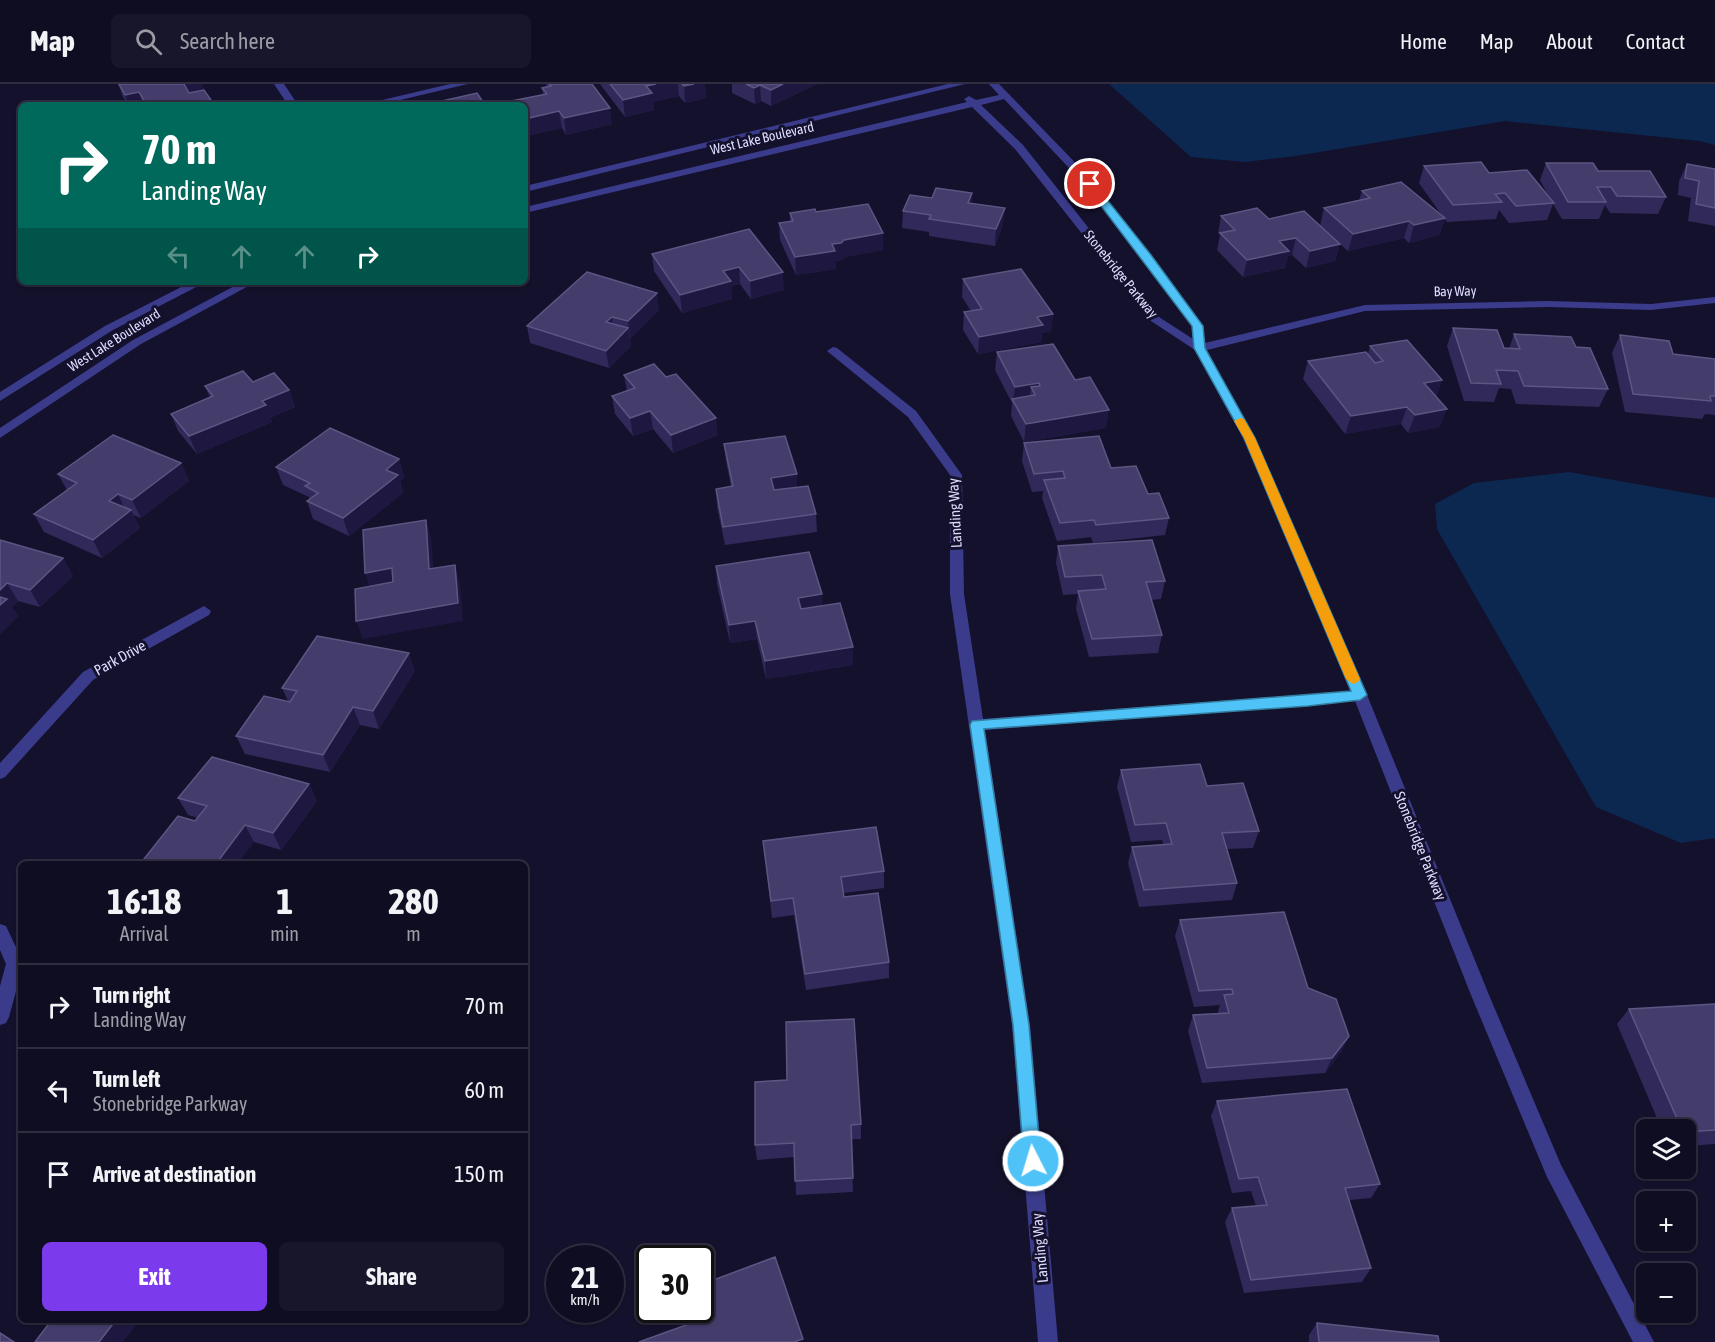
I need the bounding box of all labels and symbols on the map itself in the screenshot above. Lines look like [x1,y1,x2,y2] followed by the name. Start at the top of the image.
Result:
[709,118,815,158] street label: West Lake Boulevard
[1064,158,1115,209] pin
[1081,227,1161,321] street label: Stonebridge Parkway
[1433,283,1477,299] street label: Bay Way
[65,305,163,375] street label: West Lake Boulevard
[944,478,965,548] street label: Landing Way
[91,636,149,679] street label: Park Drive
[1391,789,1450,903] street label: Stonebridge Parkway
[1001,1129,1065,1193] position arrow
[1028,1212,1051,1284] street label: Landing Way
[636,1245,714,1323] speed limit sign: 30

